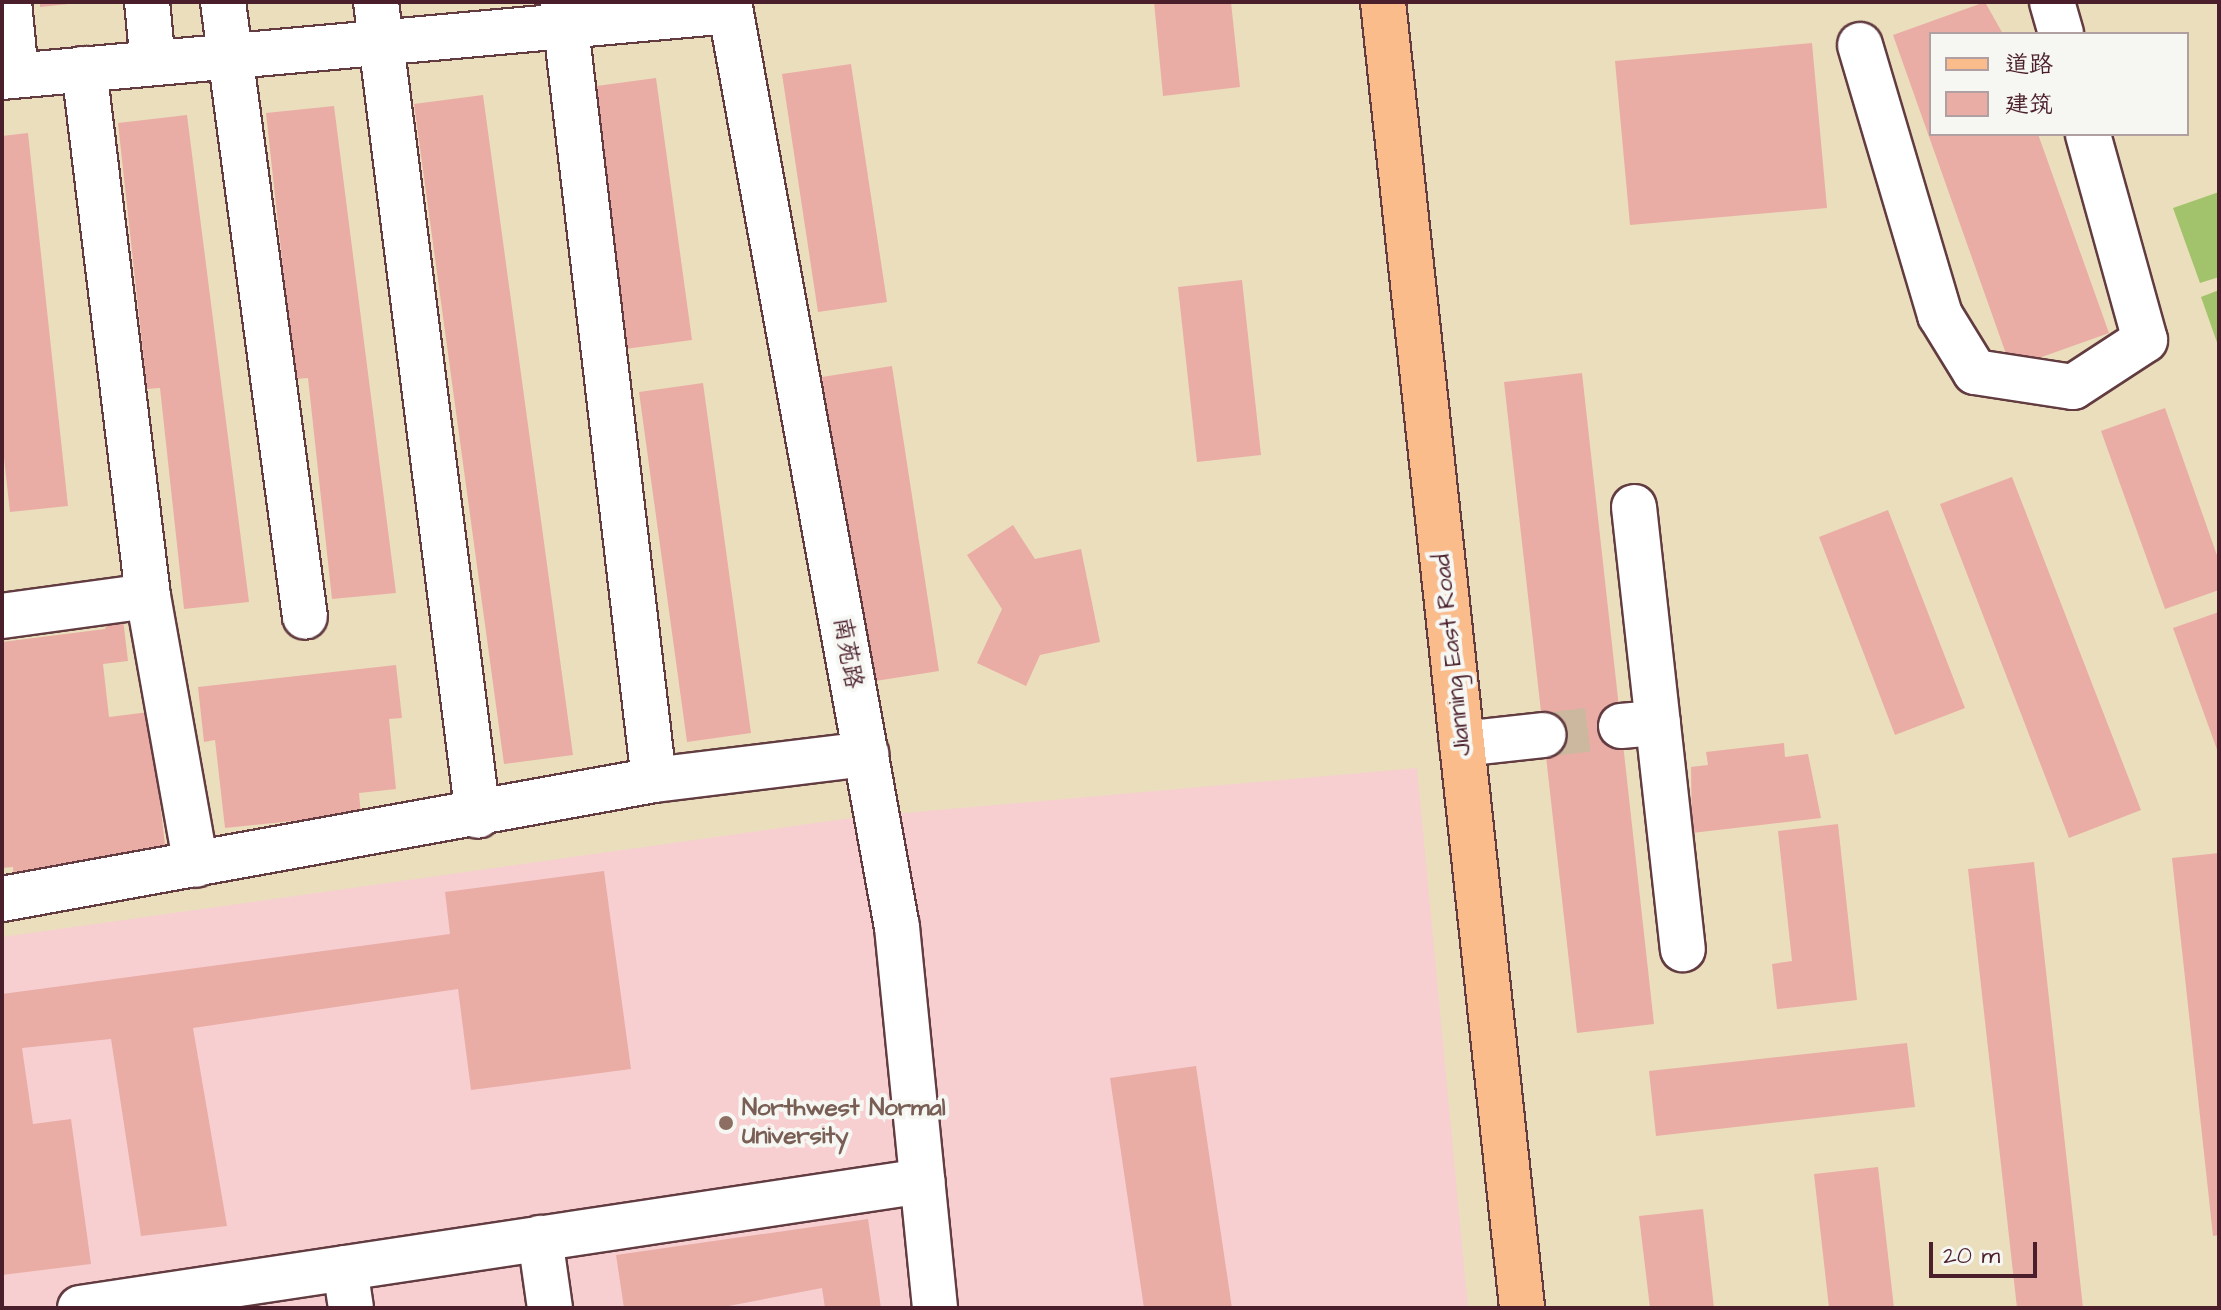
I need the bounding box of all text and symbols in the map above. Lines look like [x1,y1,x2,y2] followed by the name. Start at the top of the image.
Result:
[1929,32,2189,136] legend
[2005,48,2053,82] text: 道路
[2005,88,2053,122] text: 建筑
[1428,553,1478,757] street label: Jianning East Road
[827,615,867,691] street label: 南苑路
[742,1095,946,1151] place label: Northwest Normal University
[717,1114,735,1132] marker: Northwest Normal University
[1933,1226,2041,1276] scale bar
[1943,1239,2000,1273] text: 20 m

